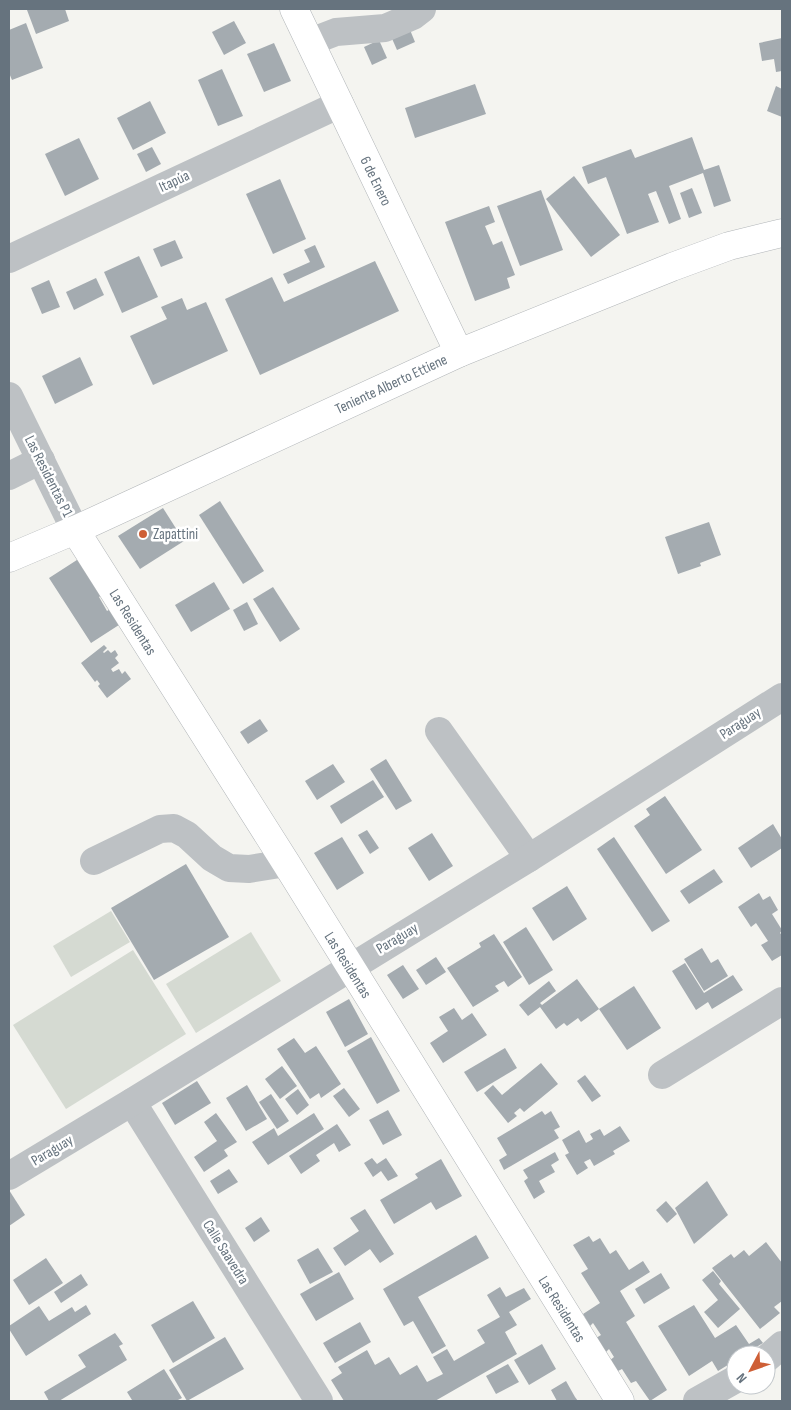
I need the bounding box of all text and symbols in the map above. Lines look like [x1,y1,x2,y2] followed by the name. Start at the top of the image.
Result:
[355,153,396,209] street label: 6 de Enero
[156,166,193,197] street label: Itapúa
[332,350,450,419] street label: Teniente Alberto Ettiene
[20,432,78,521] street label: Las Residentas P1
[153,525,198,544] place label: Zapattini
[137,528,149,540] marker: Zapattini
[105,586,160,659] street label: Las Residentas
[716,703,765,744] street label: Paraguay
[373,918,422,958] street label: Paraguay
[320,929,375,1002] street label: Las Residentas
[28,1130,77,1170] street label: Paraguay
[198,1217,253,1288] street label: Calle Saavedra
[534,1273,589,1346] street label: Las Residentas
[726,1345,776,1395] north arrow
[733,1370,750,1387] text: N

